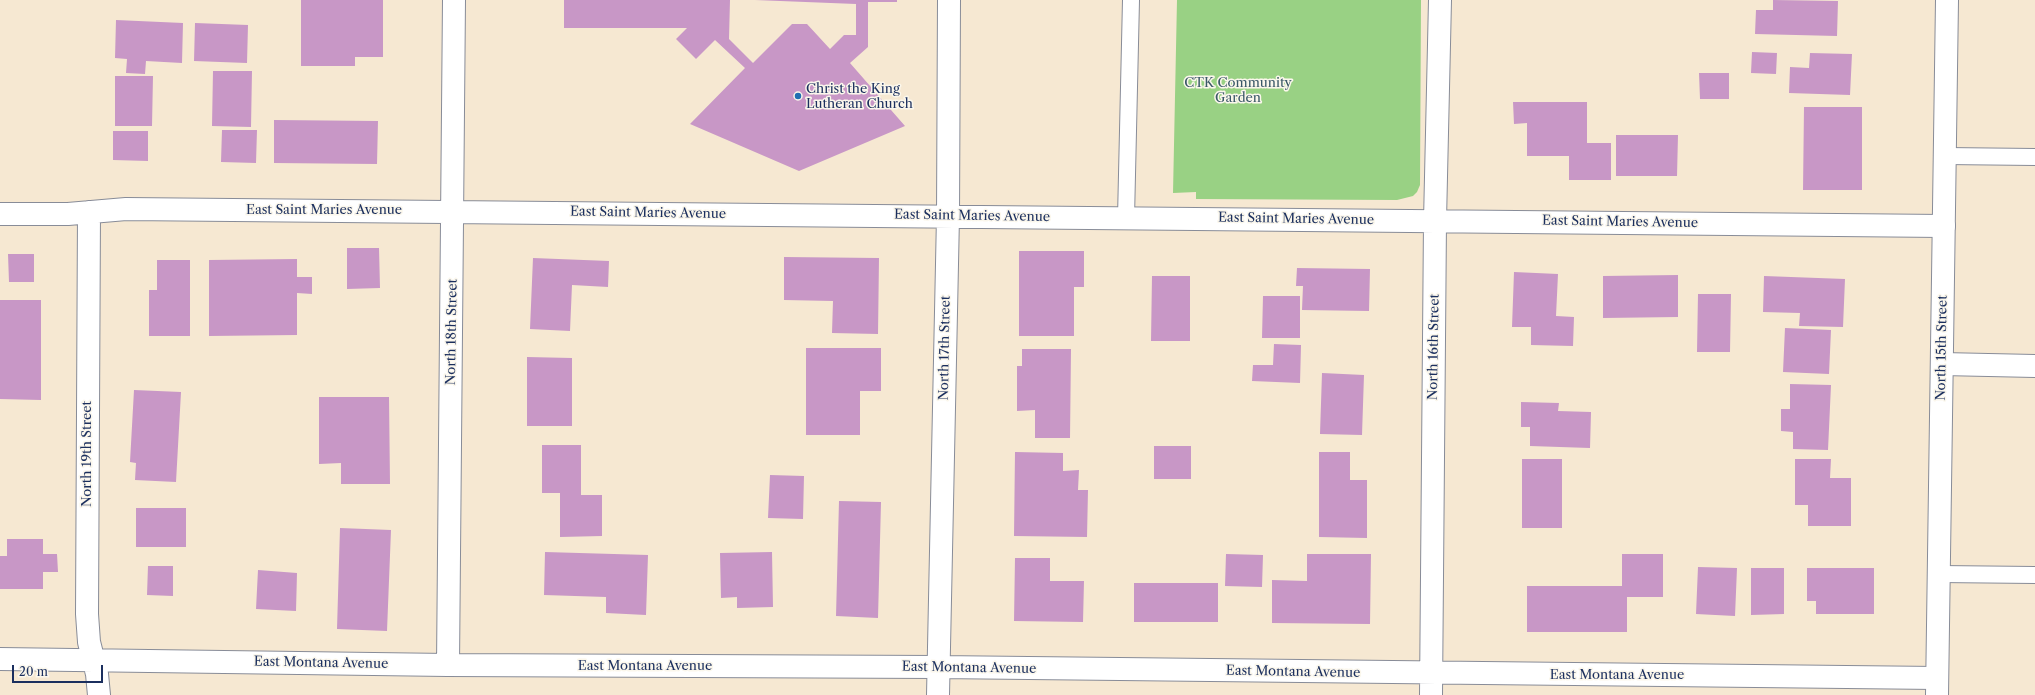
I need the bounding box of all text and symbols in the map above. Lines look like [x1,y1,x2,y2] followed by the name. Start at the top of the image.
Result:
[1184,75,1292,106] park label: CTK Community Garden
[806,81,913,112] place label: Christ the King Lutheran Church
[793,91,803,101] marker: Christ the King Lutheran Church
[246,202,402,218] street label: East Saint Maries Avenue
[570,204,726,222] street label: East Saint Maries Avenue
[894,207,1050,225] street label: East Saint Maries Avenue
[1218,210,1374,228] street label: East Saint Maries Avenue
[1542,213,1698,231] street label: East Saint Maries Avenue
[443,279,461,385] street label: North 18th Street
[1425,294,1443,400] street label: North 16th Street
[936,295,954,401] street label: North 17th Street
[1933,295,1951,401] street label: North 15th Street
[79,401,95,507] street label: North 19th Street
[254,654,388,672] street label: East Montana Avenue
[14,657,105,683] scale bar
[578,658,712,674] street label: East Montana Avenue
[902,659,1036,677] street label: East Montana Avenue
[1226,663,1360,681] street label: East Montana Avenue
[19,664,48,679] text: 20 m
[1550,667,1684,683] street label: East Montana Avenue

